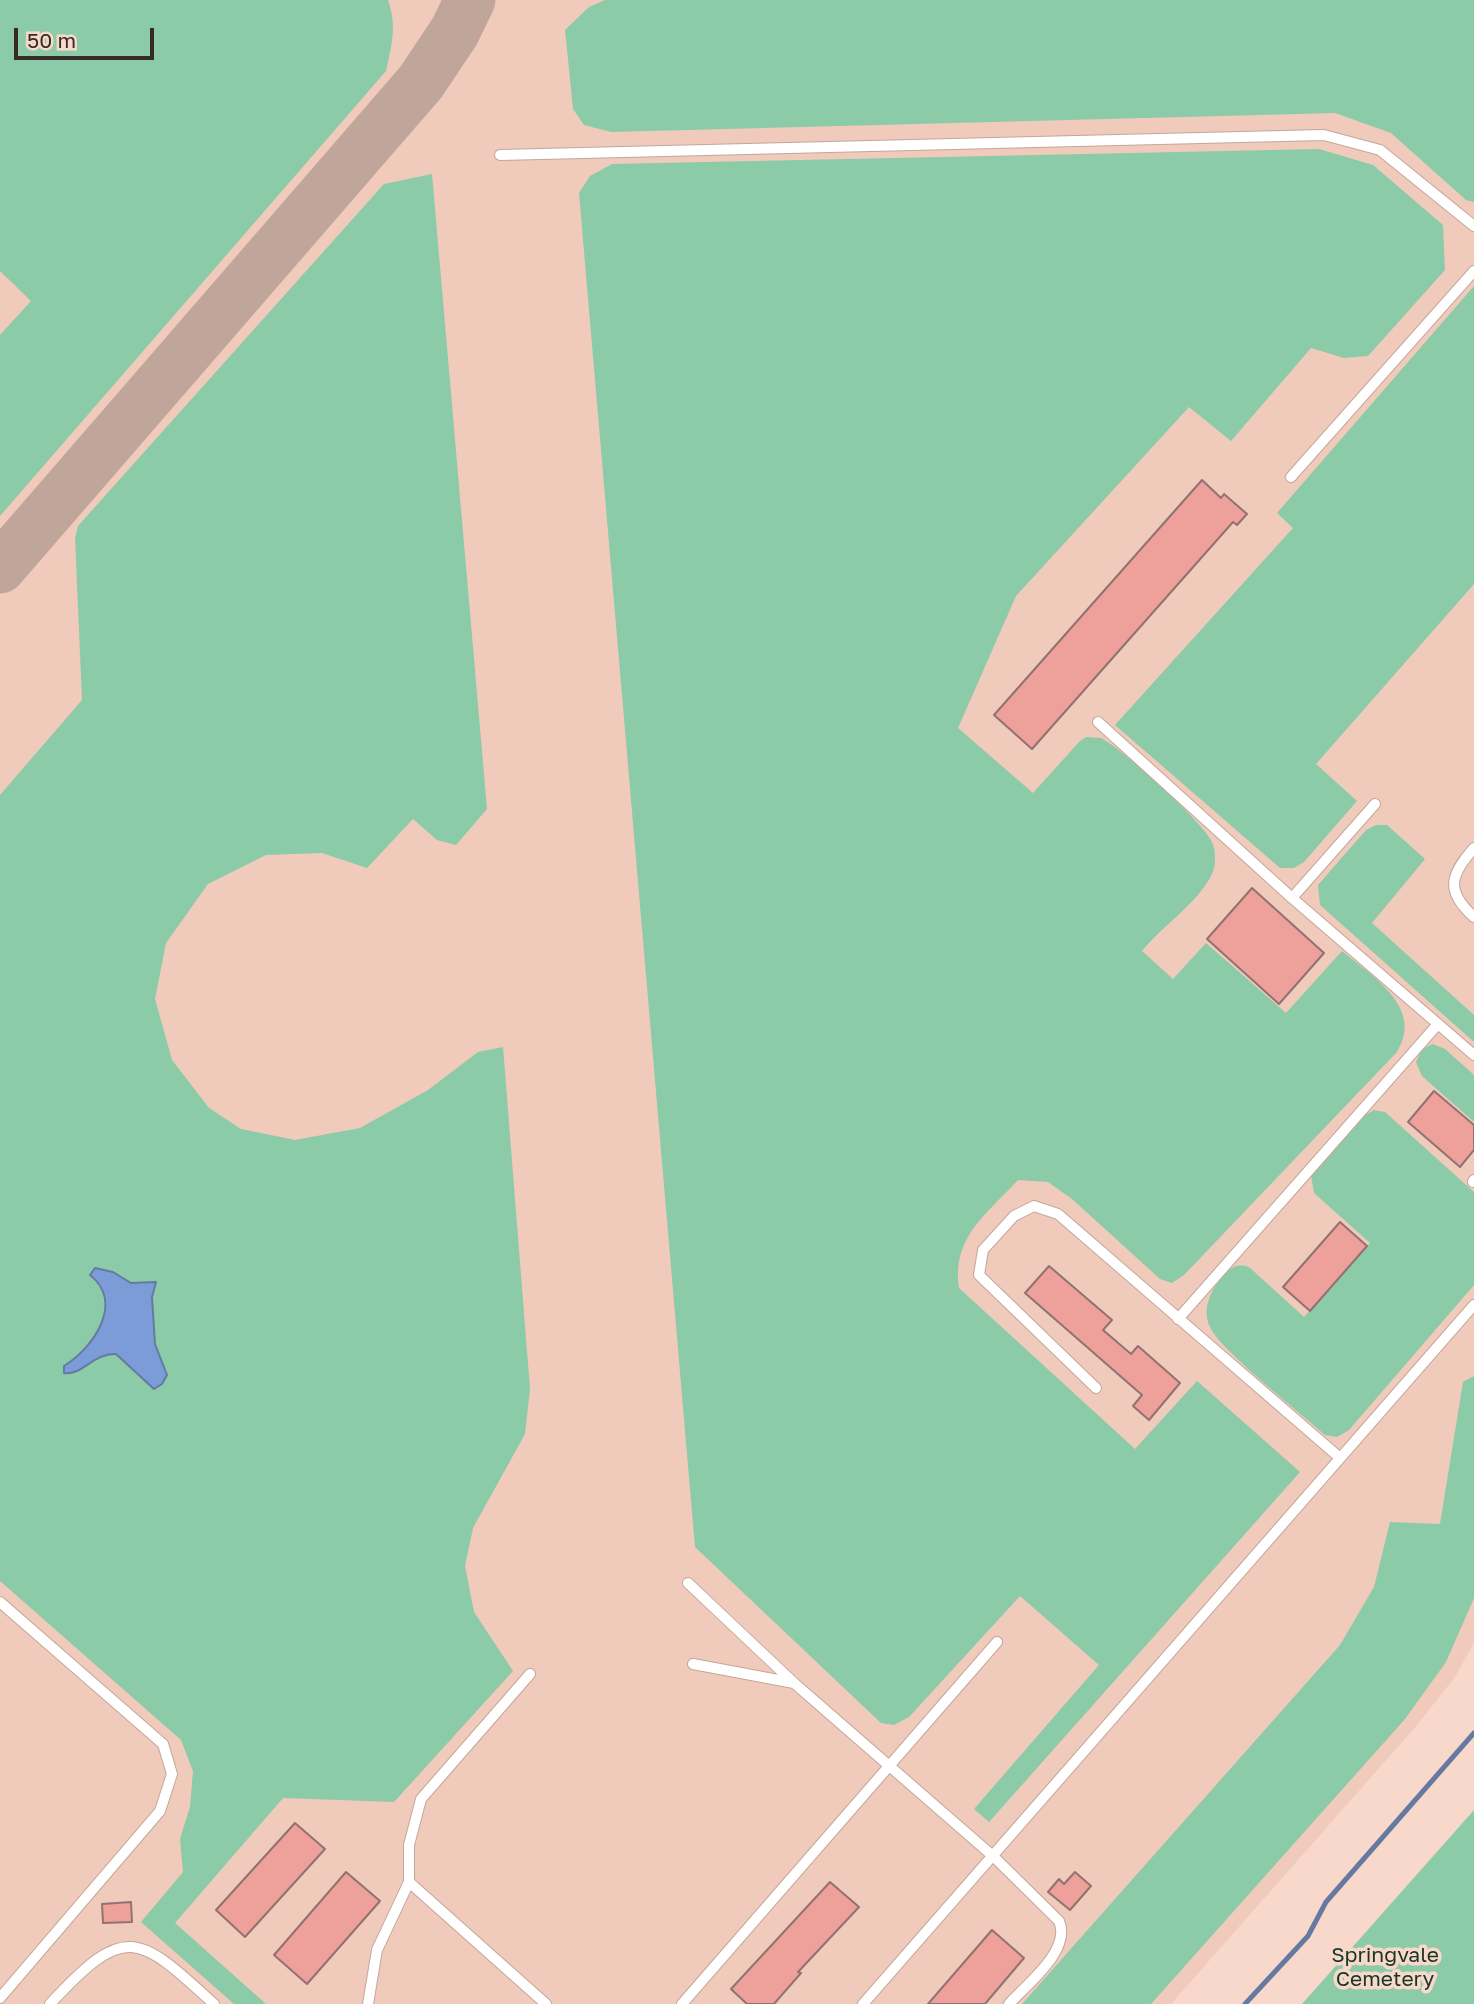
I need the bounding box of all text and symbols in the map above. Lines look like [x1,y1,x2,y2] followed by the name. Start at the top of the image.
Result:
[18,14,158,58] scale bar
[27,27,76,53] text: 50 m
[1331,1942,1439,1992] park label: Springvale Cemetery

